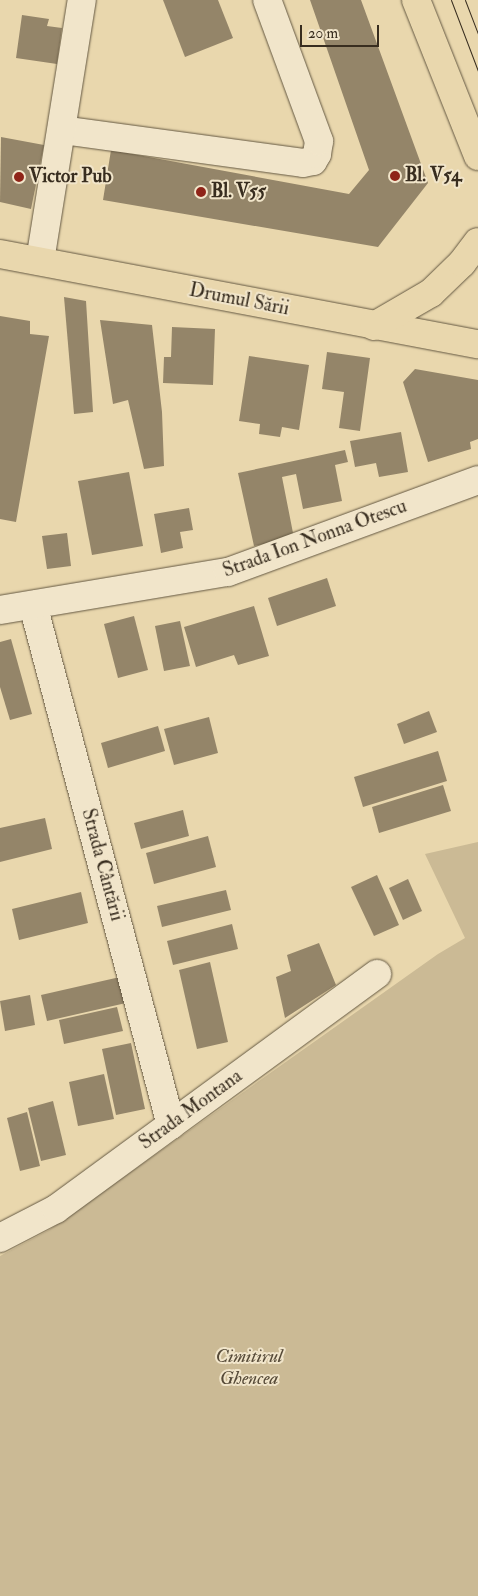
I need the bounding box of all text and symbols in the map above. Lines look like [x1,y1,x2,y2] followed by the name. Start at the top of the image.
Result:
[303,15,382,47] scale bar
[308,24,338,43] text: 20 m
[405,165,461,187] place label: Bl. V54
[29,166,112,188] place label: Victor Pub
[389,170,401,182] marker: Bl. V54
[13,171,25,183] marker: Victor Pub
[211,181,266,203] place label: Bl. V55
[195,186,207,198] marker: Bl. V55
[187,279,291,321] street label: Drumul Sării
[220,495,410,583] street label: Strada Ion Nonna Otescu
[76,806,128,924] street label: Strada Cântării
[135,1065,247,1155] street label: Strada Montana
[215,1346,283,1390] park label: Cimitirul Ghencea

